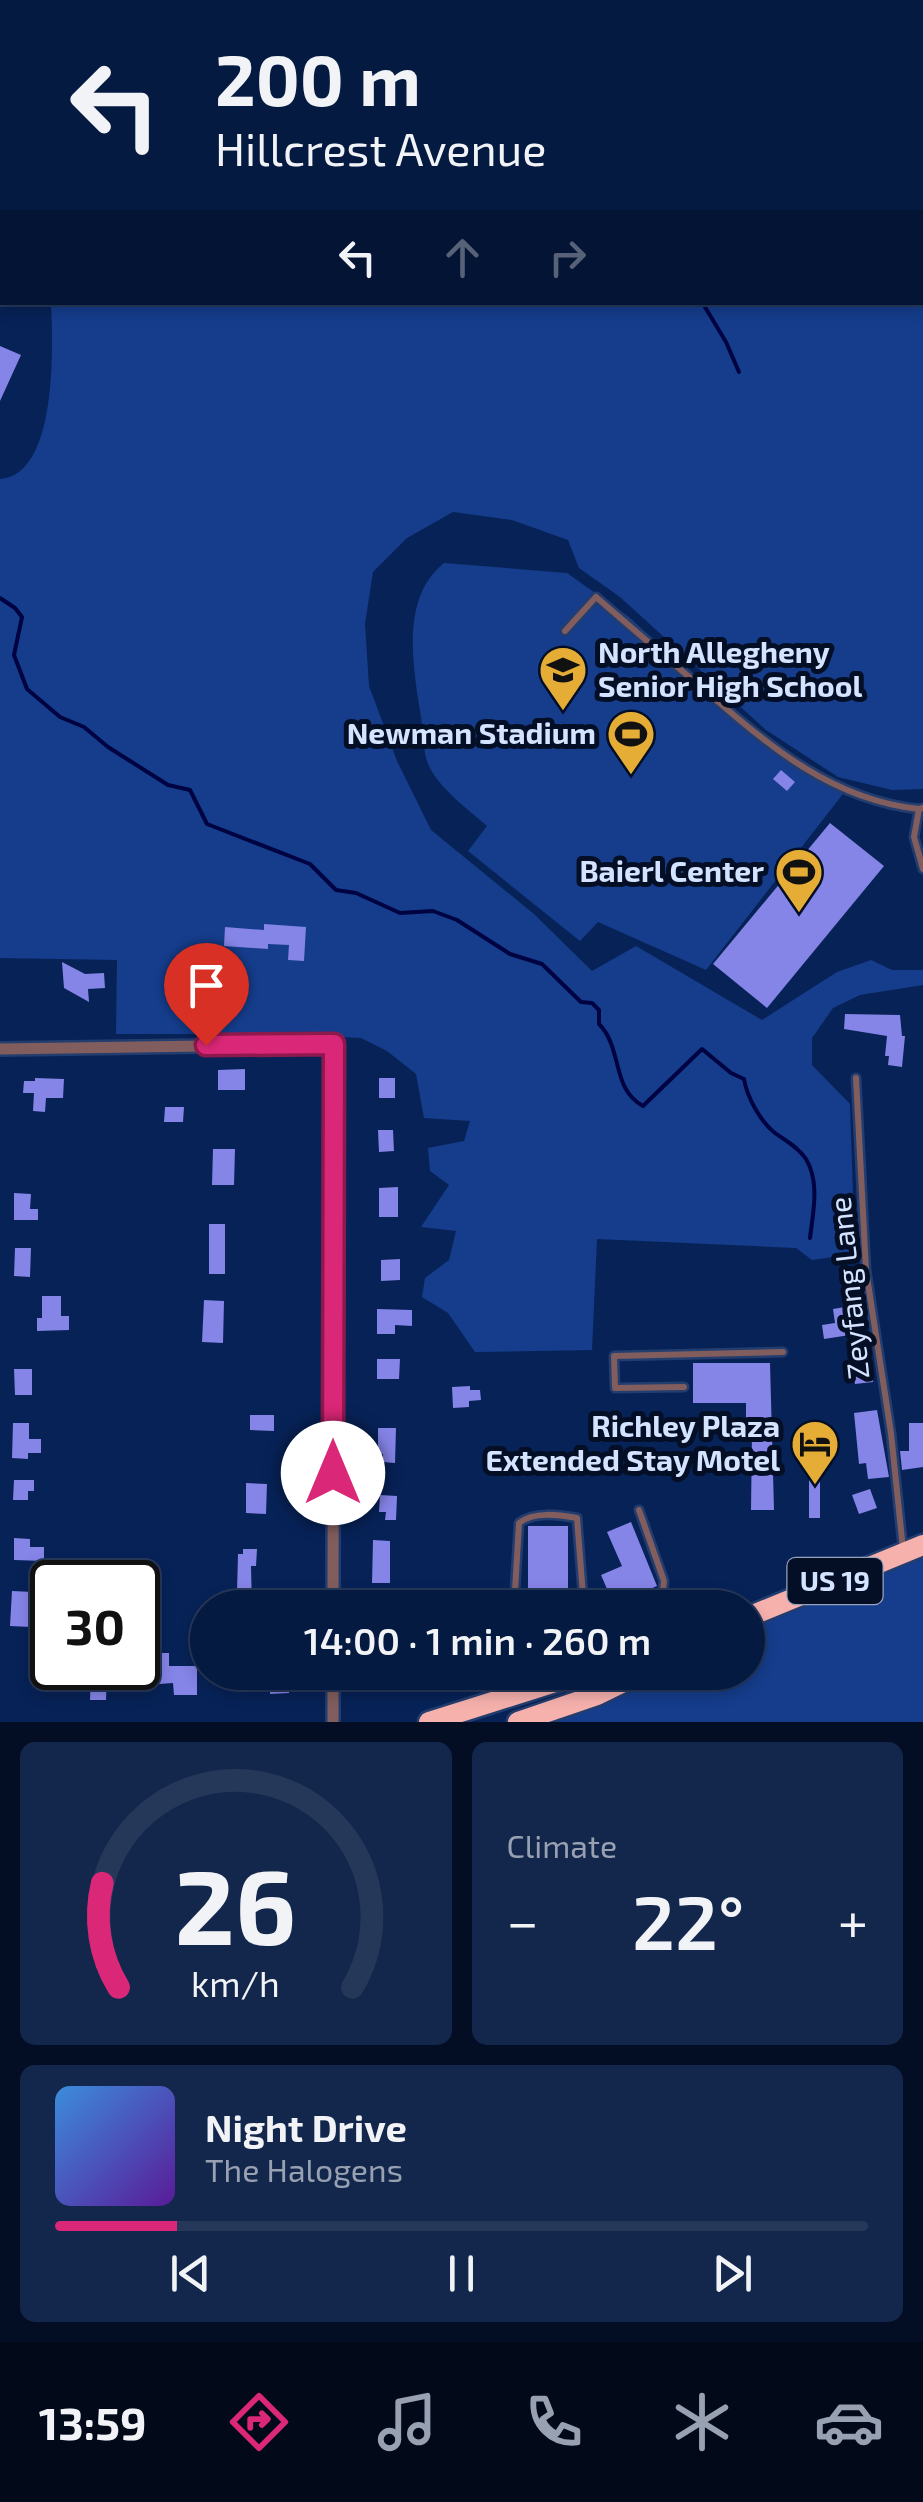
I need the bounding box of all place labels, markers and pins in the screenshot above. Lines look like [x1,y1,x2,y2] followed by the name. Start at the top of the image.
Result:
[598,633,862,703] place label: North Allegheny Senior High School
[537,644,589,712] school or university icon: North Allegheny Senior High School
[605,708,657,776] sports icon: Newman Stadium
[347,714,596,750] place label: Newman Stadium
[773,846,825,914] sports icon: Baierl Center
[579,852,764,888] place label: Baierl Center
[164,943,249,1046] pin
[485,1407,780,1478] place label: Richley Plaza Extended Stay Motel
[789,1418,841,1486] hotel icon: Richley Plaza Extended Stay Motel

